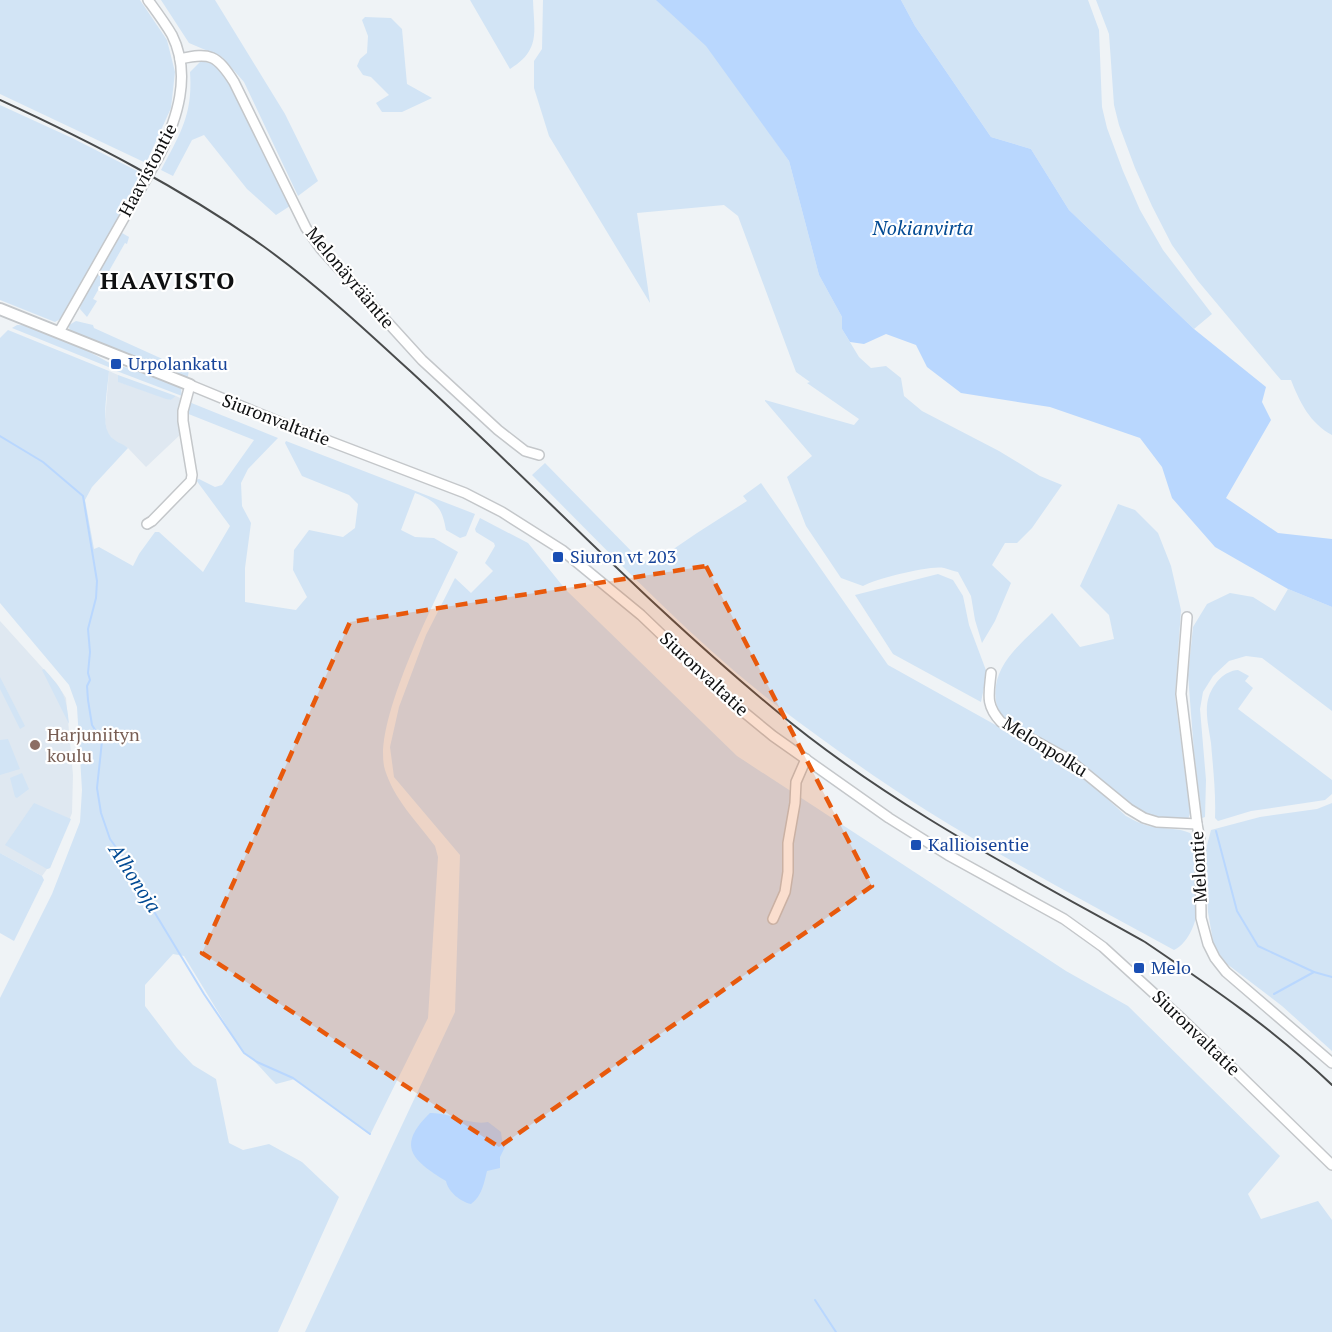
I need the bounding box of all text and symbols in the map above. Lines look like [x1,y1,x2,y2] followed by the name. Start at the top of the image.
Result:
[113,119,182,220] street label: Haavistontie
[871,214,974,241] water label: Nokianvirta
[301,221,400,333] street label: Melonäyrääntie
[100,264,236,296] district label: HAAVISTO
[128,351,228,375] place label: Urpolankatu
[109,357,123,371] marker: Urpolankatu
[219,388,334,451] street label: Siuronvaltatie
[570,544,676,568] place label: Siuron vt 203
[551,550,565,564] marker: Siuron vt 203
[655,626,754,721] street label: Siuronvaltatie
[999,711,1093,782] street label: Melonpolku
[47,722,140,767] place label: Harjuniityn koulu
[28,738,42,752] marker: Harjuniityn koulu
[1184,831,1212,904] street label: Melontie
[928,832,1029,856] place label: Kallioisentie
[102,837,168,918] water label: Alhonoja
[909,838,923,852] marker: Kallioisentie
[1151,955,1191,979] place label: Melo
[1132,961,1146,975] marker: Melo
[1148,984,1246,1080] street label: Siuronvaltatie

